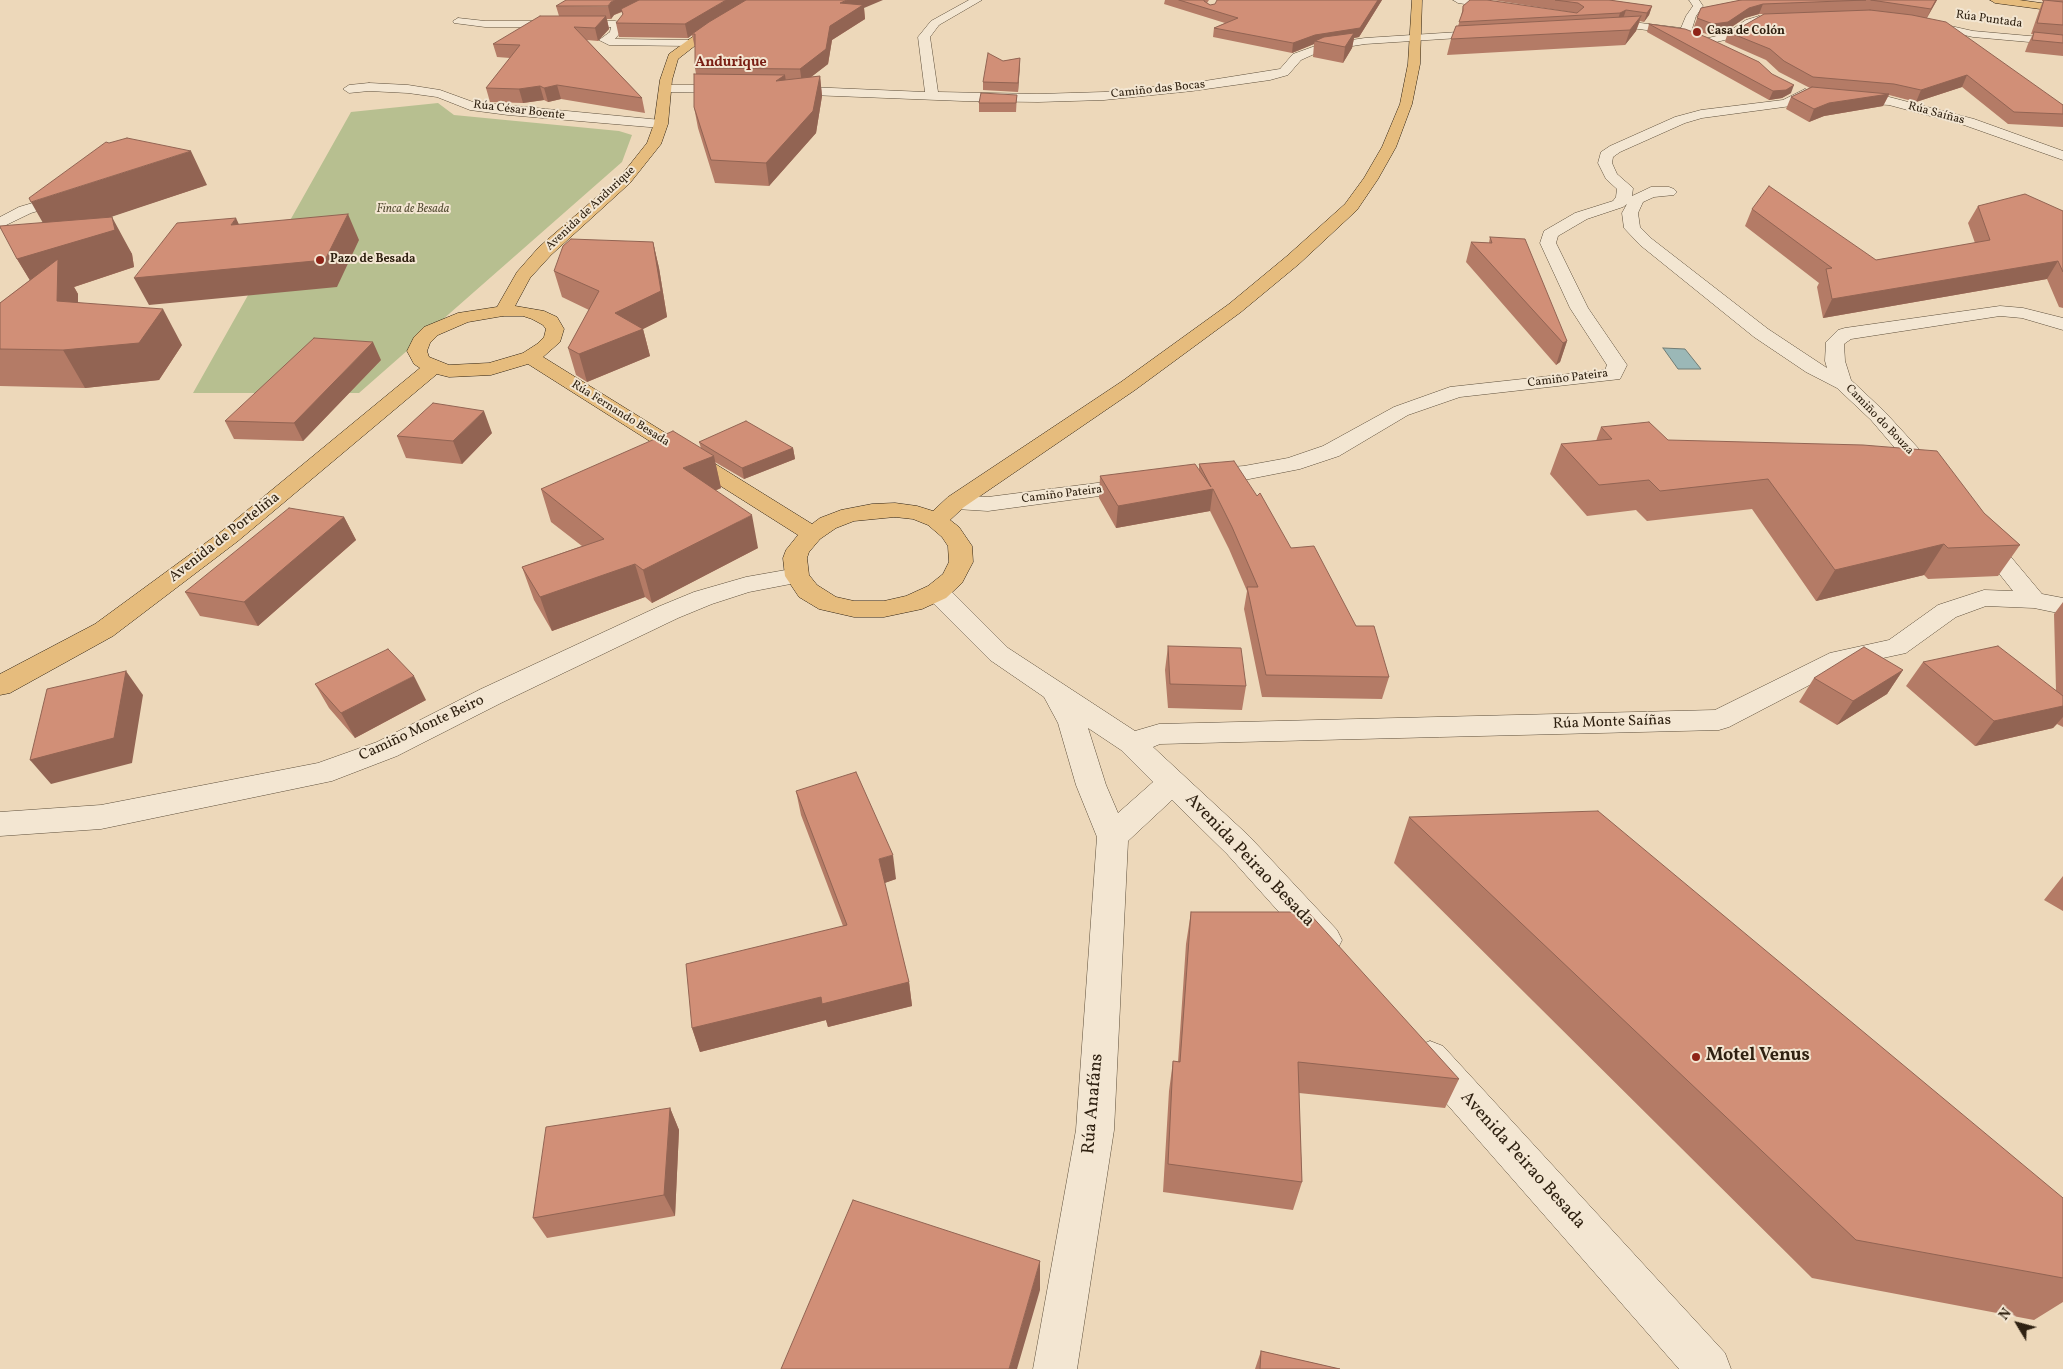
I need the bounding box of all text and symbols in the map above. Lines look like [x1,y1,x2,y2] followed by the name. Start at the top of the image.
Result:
[1955,8,2023,32] street label: Rúa Puntada
[1707,25,1785,39] place label: Casa de Colón
[1691,26,1703,38] marker: Casa de Colón
[695,55,767,71] district label: Andurique
[1110,78,1206,102] street label: Camiño das Bocas
[473,98,565,124] street label: Rúa César Boente
[1906,100,1966,128] street label: Rúa Saíñas
[543,164,639,254] street label: Avenida de Andurique
[377,203,449,217] park label: Finca de Besada
[330,253,416,267] place label: Pazo de Besada
[314,254,326,266] marker: Pazo de Besada
[1527,367,1609,391] street label: Camiño Pateira
[568,378,672,450] street label: Rúa Fernando Besada
[1842,382,1916,458] street label: Camiño do Bouza
[1021,483,1103,507] street label: Camiño Pateira
[166,489,284,587] street label: Avenida de Porteliña
[357,692,487,766] street label: Camiño Monte Beiro
[1553,712,1671,734] street label: Rúa Monte Saíñas
[1180,790,1318,932] street label: Avenida Peirao Besada
[1706,1046,1810,1068] place label: Motel Venus
[1690,1051,1702,1063] marker: Motel Venus
[1079,1053,1109,1155] street label: Rúa Anafáns
[1455,1088,1589,1234] street label: Avenida Peirao Besada
[1993,1299,2043,1349] north arrow
[1995,1305,2016,1324] text: N

